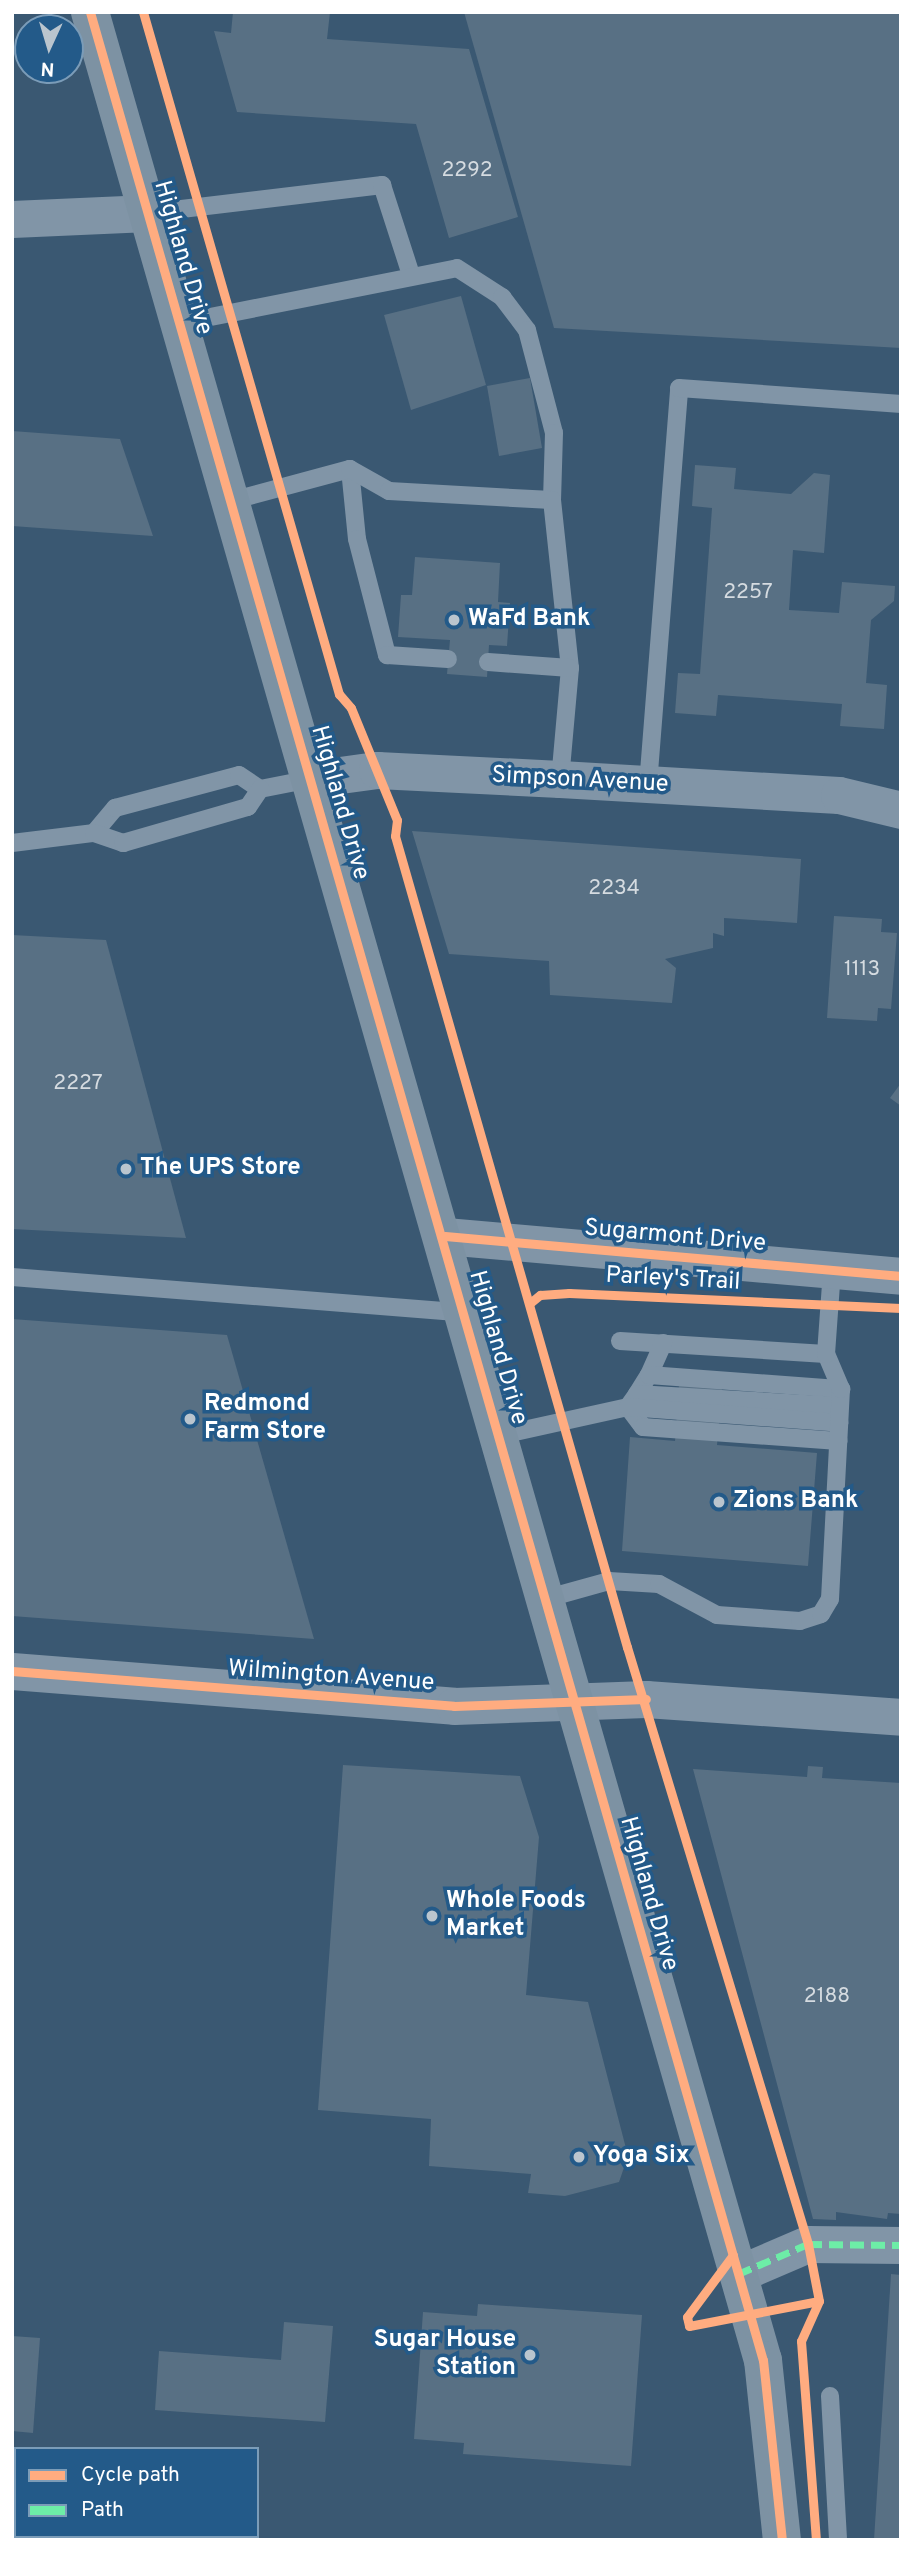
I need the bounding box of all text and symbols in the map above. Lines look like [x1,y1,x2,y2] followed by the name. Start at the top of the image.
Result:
[14,14,84,84] north arrow
[40,56,55,80] text: N
[441,158,493,184] house number: 2292
[146,178,218,338] street label: Highland Drive
[723,580,773,606] house number: 2257
[468,606,590,634] place label: WaFd Bank
[446,612,462,628] marker: WaFd Bank
[303,723,375,883] street label: Highland Drive
[490,762,670,800] street label: Simpson Avenue
[588,876,640,902] house number: 2234
[844,957,880,983] house number: 1113
[53,1071,103,1097] house number: 2227
[140,1155,301,1183] place label: The UPS Store
[118,1161,134,1177] marker: The UPS Store
[583,1215,767,1259] street label: Sugarmont Drive
[604,1262,742,1298] street label: Parley's Trail
[461,1268,533,1428] street label: Highland Drive
[204,1391,326,1447] place label: Redmond Farm Store
[182,1411,198,1427] marker: Redmond Farm Store
[733,1488,858,1516] place label: Zions Bank
[711,1494,727,1510] marker: Zions Bank
[226,1655,436,1699] street label: Wilmington Avenue
[612,1814,684,1974] street label: Highland Drive
[446,1888,586,1944] place label: Whole Foods Market
[424,1908,440,1924] marker: Whole Foods Market
[804,1984,850,2010] house number: 2188
[593,2143,690,2171] place label: Yoga Six
[571,2149,587,2165] marker: Yoga Six
[374,2327,516,2383] place label: Sugar House Station
[522,2347,538,2363] marker: Sugar House Station
[14,2447,259,2538] legend
[81,2462,180,2489] text: Cycle path
[81,2497,124,2524] text: Path

